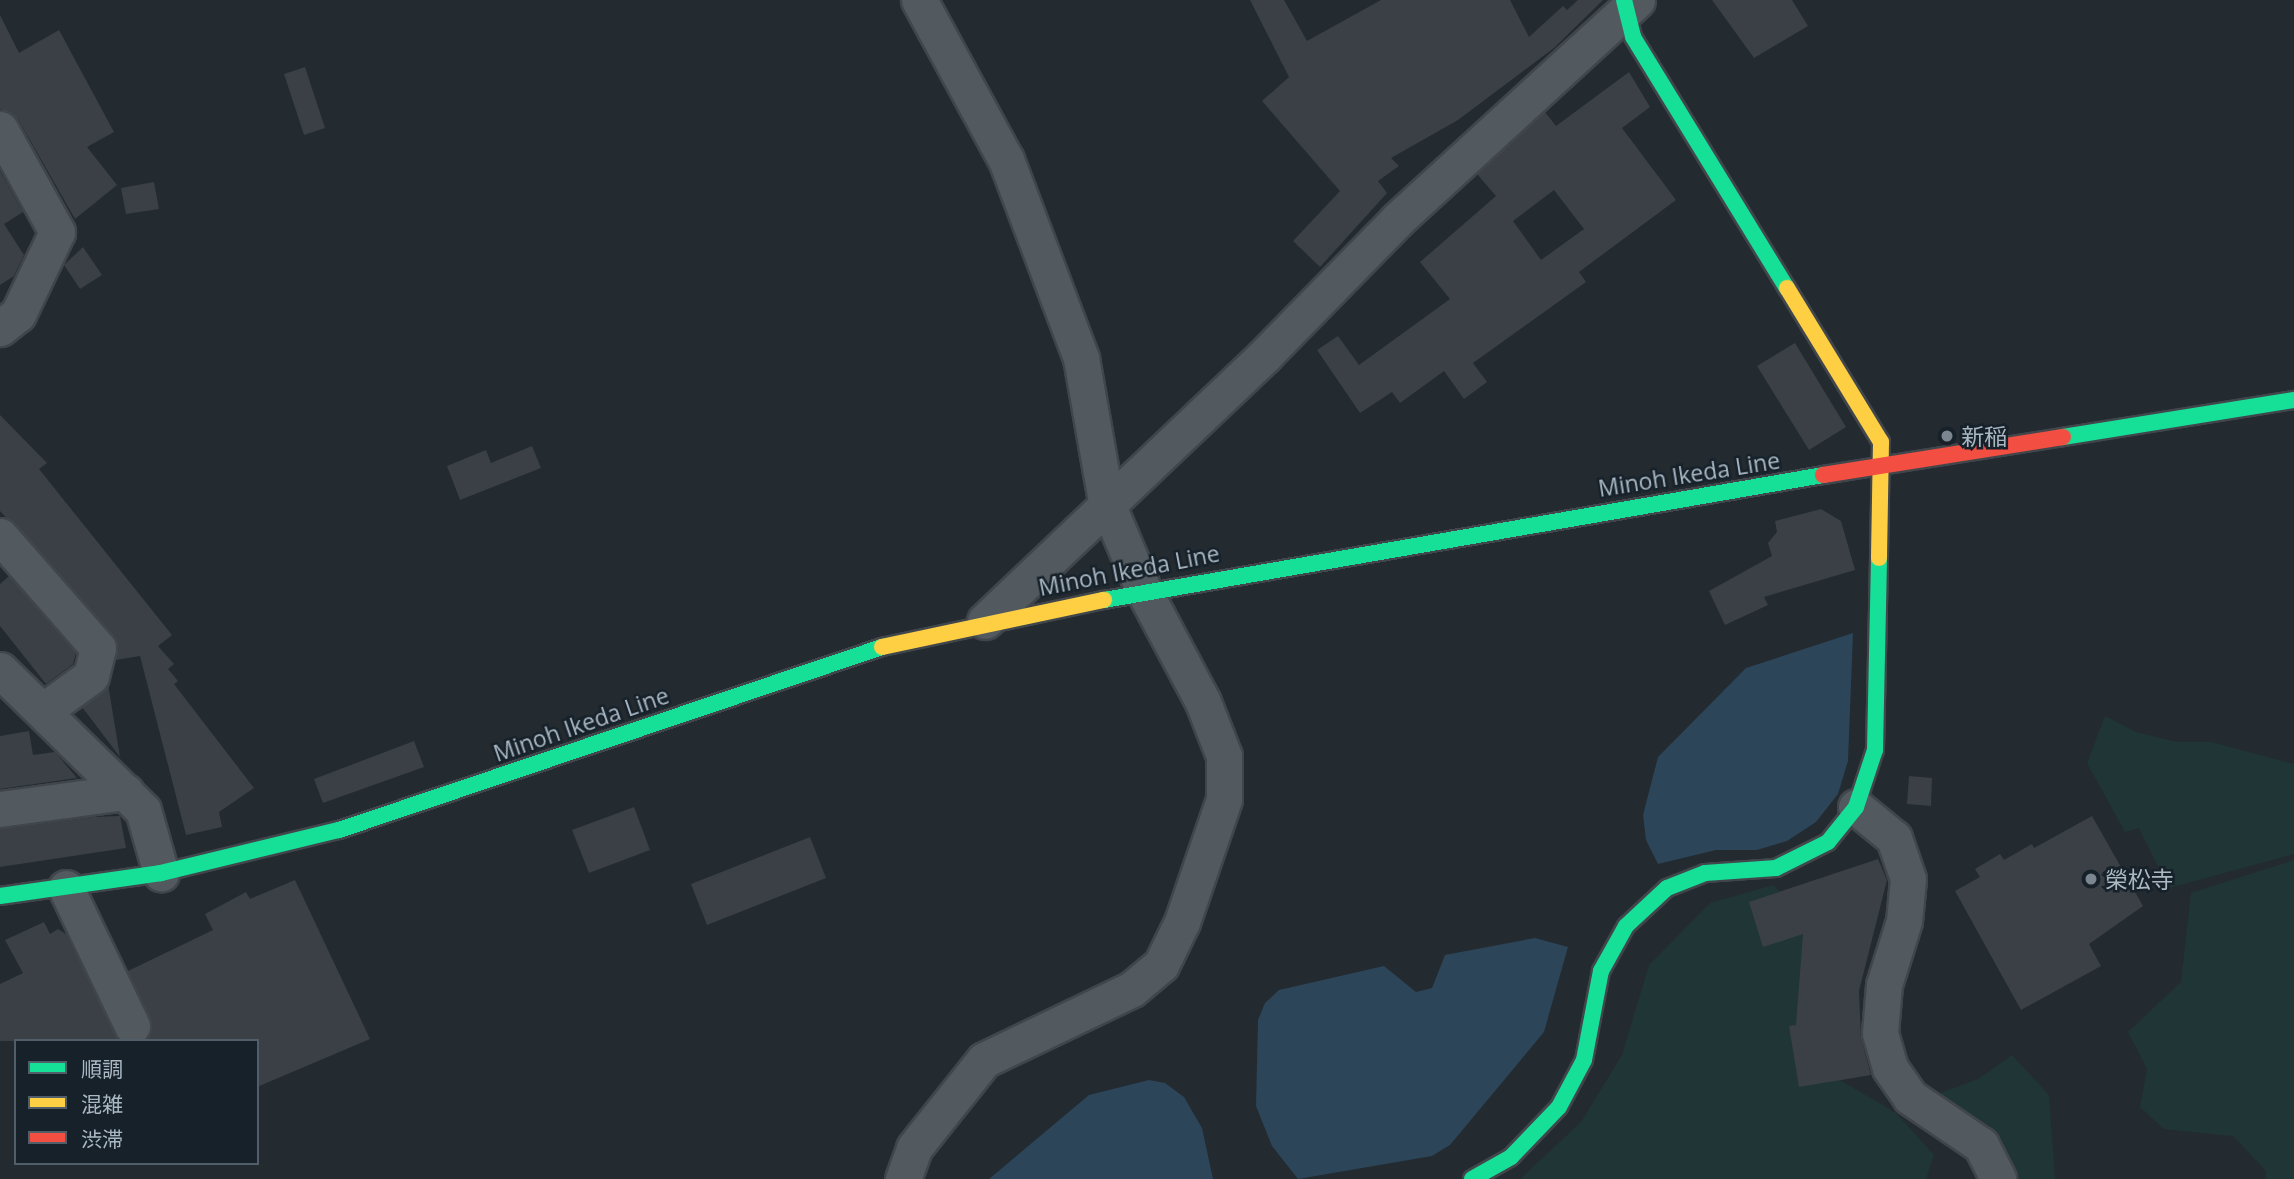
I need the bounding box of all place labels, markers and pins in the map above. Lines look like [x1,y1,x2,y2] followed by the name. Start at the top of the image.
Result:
[1961,422,2007,450] place label: 新稲
[1939,428,1955,444] marker: 新稲
[2105,865,2174,893] place label: 榮松寺
[2083,871,2099,887] marker: 榮松寺

